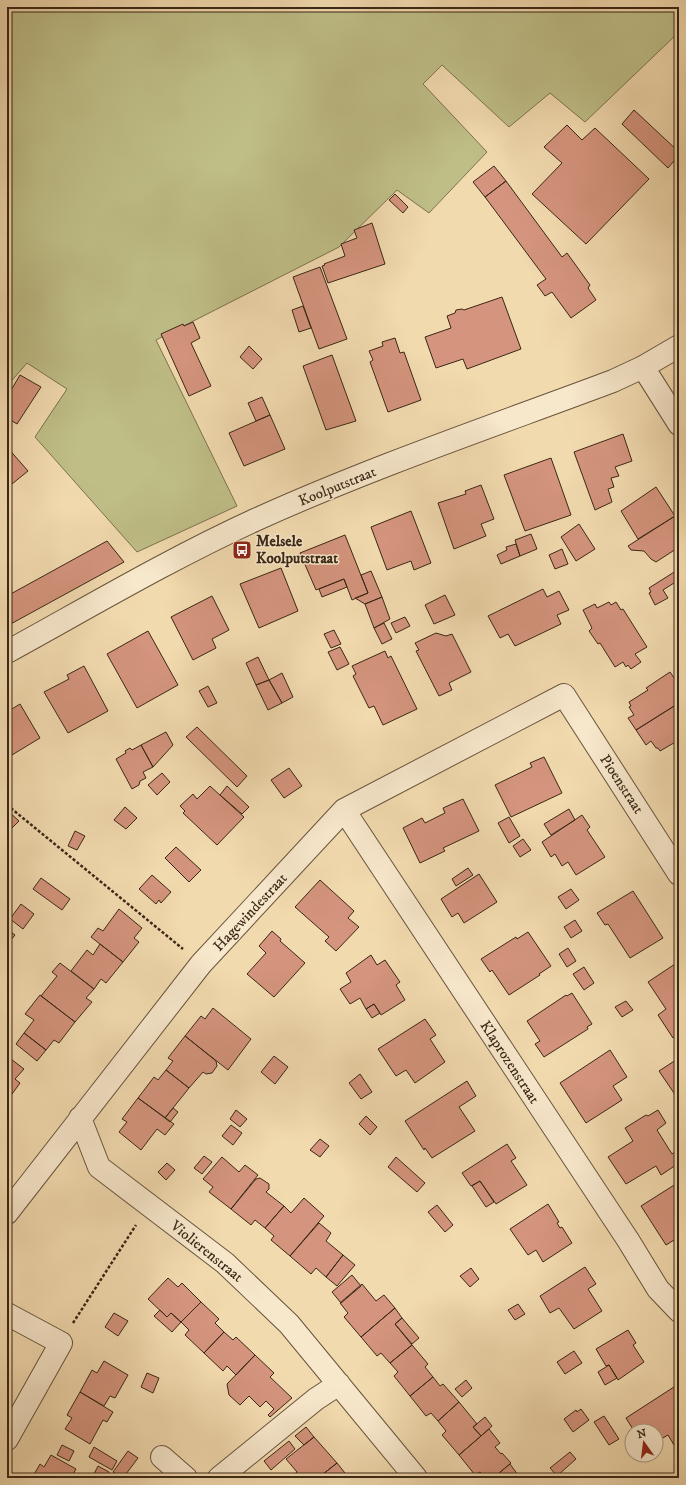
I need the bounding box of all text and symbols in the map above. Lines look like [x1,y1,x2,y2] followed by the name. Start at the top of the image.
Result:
[296,462,379,511] street label: Koolputstraat
[256,532,338,568] place label: Melsele Koolputstraat
[231,539,253,561] bus stop icon: Melsele Koolputstraat
[595,751,648,818] street label: Pioenstraat
[209,869,292,956] street label: Hagewindestraat
[476,1017,544,1108] street label: Klaprozenstraat
[166,1216,247,1286] street label: Violierenstraat
[624,1423,664,1463] north arrow
[636,1426,648,1442] text: N

